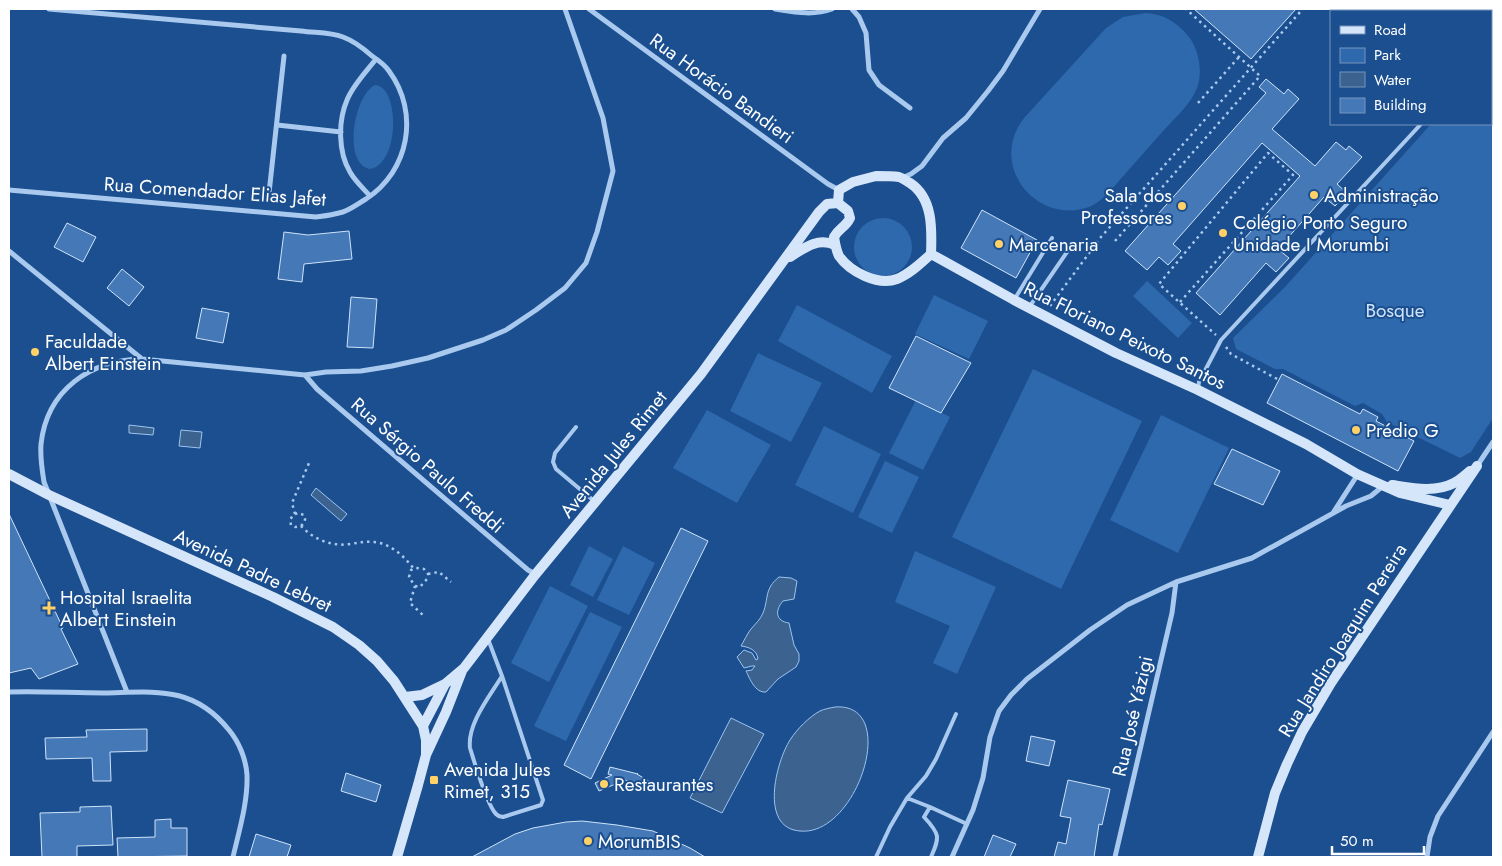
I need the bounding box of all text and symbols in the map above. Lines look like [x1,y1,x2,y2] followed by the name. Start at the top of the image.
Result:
[1330,10,1492,125] legend
[1374,19,1406,41] text: Road
[644,27,799,150] street label: Rua Horácio Bandieri
[1374,44,1401,66] text: Park
[1374,69,1412,91] text: Water
[1374,94,1426,116] text: Building
[103,170,327,213] street label: Rua Comendador Elias Jafet
[1081,182,1172,231] place label: Sala dos Professores
[1324,182,1439,209] place label: Administração
[1308,189,1320,201] marker: Administração
[1176,200,1188,212] marker: Sala dos Professores
[1233,209,1407,258] place label: Colégio Porto Seguro Unidade I Morumbi
[1217,227,1229,239] marker: Colégio Porto Seguro Unidade I Morumbi
[1009,231,1098,258] place label: Marcenaria
[993,238,1005,250] marker: Marcenaria
[1019,275,1231,396] street label: Rua Floriano Peixoto Santos
[1365,297,1425,324] park label: Bosque
[45,328,162,377] place label: Faculdade Albert Einstein
[29,346,41,358] marker: Faculdade Albert Einstein
[554,385,674,524] street label: Avenida Jules Rimet
[345,391,510,539] street label: Rua Sérgio Paulo Freddi
[1366,417,1439,444] place label: Prédio G
[1350,424,1362,436] marker: Prédio G
[169,522,337,619] street label: Avenida Padre Lebret
[1272,538,1413,742] street label: Rua Jandiro Joaquim Pereira
[60,584,192,633] place label: Hospital Israelita Albert Einstein
[42,601,56,615] marker: Hospital Israelita Albert Einstein
[1106,653,1159,779] street label: Rua José Yázigi
[444,756,551,805] place label: Avenida Jules Rimet, 315
[614,771,714,798] place label: Restaurantes
[428,774,440,786] marker: Avenida Jules Rimet, 315
[598,778,610,790] marker: Restaurantes
[1332,824,1424,856] scale bar
[598,828,681,855] place label: MorumBIS
[1340,830,1374,852] text: 50 m
[582,835,594,847] marker: MorumBIS

